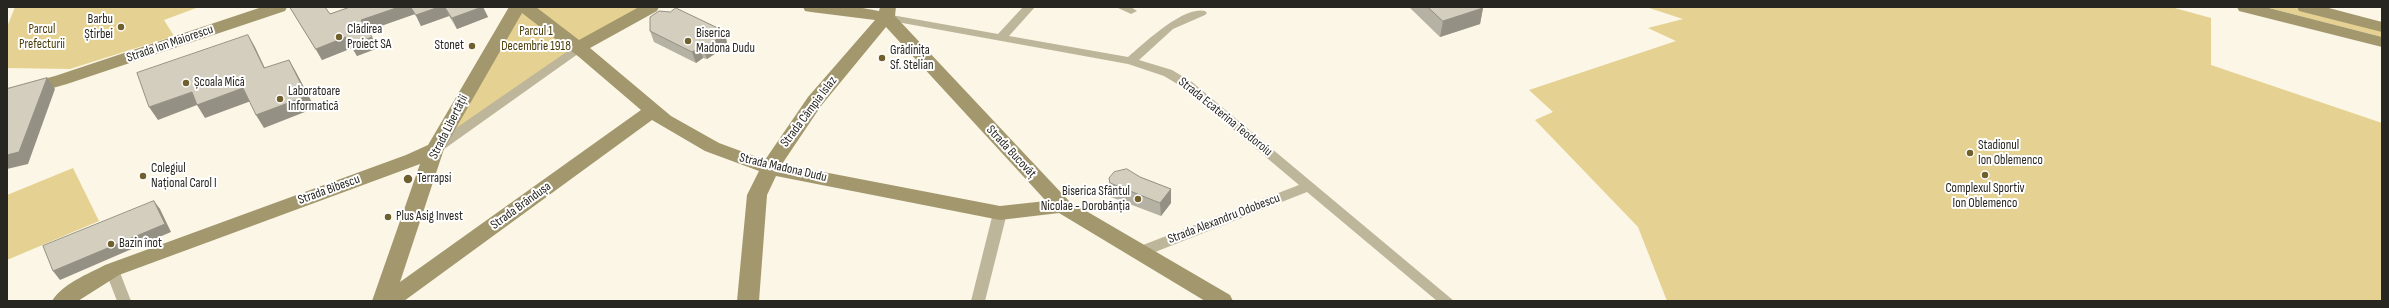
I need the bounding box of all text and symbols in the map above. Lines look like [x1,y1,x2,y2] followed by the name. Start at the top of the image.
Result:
[84,12,113,43] place label: Barbu Știrbei
[19,22,65,53] park label: Parcul Prefecturii
[116,22,126,32] marker: Barbu Știrbei
[125,22,215,66] street label: Strada Ion Maiorescu
[347,22,391,53] place label: Clădirea Proiect SA
[501,24,571,55] park label: Parcul 1 Decembrie 1918
[696,26,755,57] place label: Biserica Madona Dudu
[334,32,344,42] marker: Clădirea Proiect SA
[683,36,693,46] marker: Biserica Madona Dudu
[434,38,464,54] place label: Stonet
[467,41,477,51] marker: Stonet
[890,43,934,74] place label: Grădinița Sf. Stelian
[877,53,887,63] marker: Grădinița Sf. Stelian
[777,74,841,150] street label: Strada Câmpia Islaz
[1175,74,1275,160] street label: Strada Ecaterina Teodoroiu
[194,75,245,91] place label: Școala Mică
[181,78,191,88] marker: Școala Mică
[288,84,340,115] place label: Laboratoare Informatică
[426,92,472,162] street label: Strada Libertății
[275,94,285,104] marker: Laboratoare Informatică
[983,123,1039,181] street label: Strada Bucovăț
[1978,138,2043,169] place label: Stadionul Ion Oblemenco
[1965,148,1975,158] marker: Stadionul Ion Oblemenco
[738,150,828,186] street label: Strada Madona Dudu
[151,161,217,192] place label: Colegiul Național Carol I
[1980,170,1990,180] marker: Complexul Sportiv Ion Oblemenco
[138,171,148,181] marker: Colegiul Național Carol I
[417,171,451,187] place label: Terrapsi
[296,172,362,208] street label: Strada Bibescu
[402,173,414,185] marker: Terrapsi
[488,179,554,233] street label: Strada Brândușa
[1945,181,2025,212] place label: Complexul Sportiv Ion Oblemenco
[1041,184,1130,215] place label: Biserica Sfântul Nicolae - Dorobănția
[1166,190,1282,248] street label: Strada Alexandru Odobescu
[1133,194,1143,204] marker: Biserica Sfântul Nicolae - Dorobănția
[396,209,463,225] place label: Plus Asig Invest
[383,212,393,222] marker: Plus Asig Invest
[119,236,162,252] place label: Bazin înot
[106,239,116,249] marker: Bazin înot

